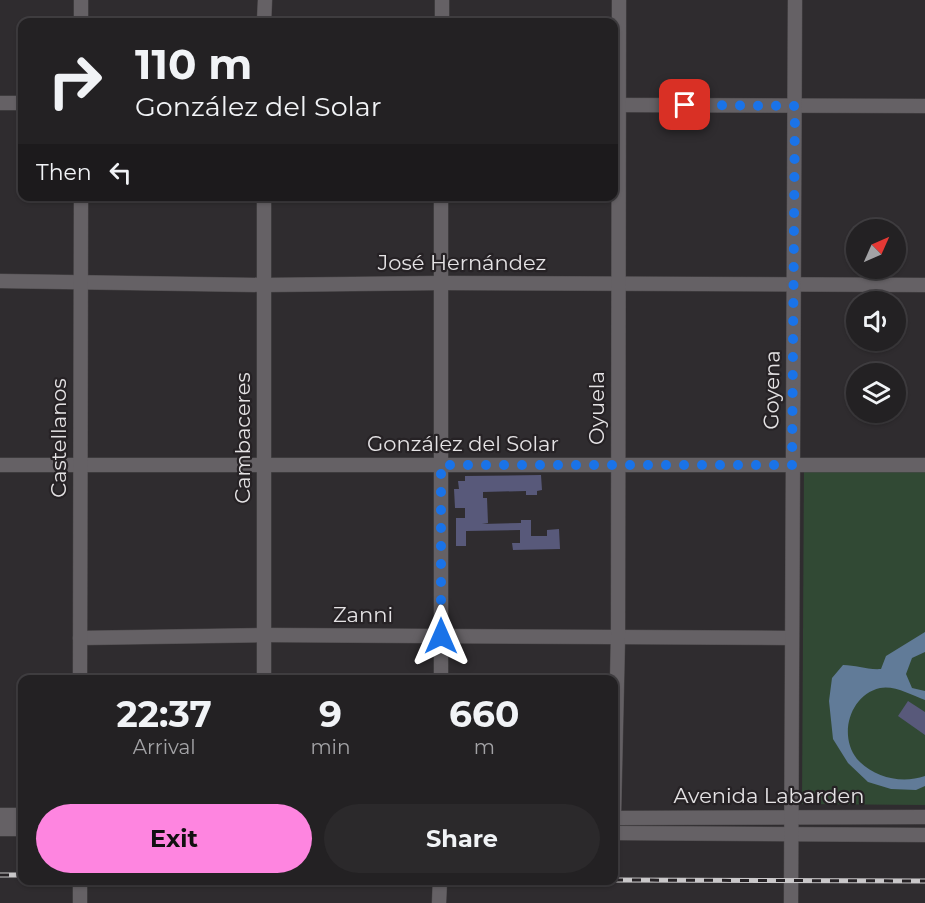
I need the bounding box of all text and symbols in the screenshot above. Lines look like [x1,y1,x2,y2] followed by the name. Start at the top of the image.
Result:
[135,38,252,90] text: 110 m
[36,42,114,120] icon: right
[659,79,710,130] pin
[668,88,701,121] icon: arrive
[135,90,382,123] text: González del Solar
[104,156,137,189] icon: left
[36,159,92,186] text: Then
[846,219,906,279] north arrow
[846,219,906,423] map controls
[377,250,546,275] street label: José Hernández
[846,291,906,351] button: sound
[758,350,785,430] street label: Goyena
[846,363,906,423] button: layers
[584,371,609,445] street label: Oyuela
[230,372,255,504] street label: Cambaceres
[46,378,71,498] street label: Castellanos
[367,431,559,456] street label: González del Solar
[333,602,393,627] street label: Zanni
[409,604,473,668] position arrow
[117,692,212,736] text: 22:37
[319,692,342,736] text: 9
[449,692,519,736] text: 660
[133,735,196,759] text: Arrival
[310,735,351,759] text: min
[474,735,495,759] text: m
[674,783,864,808] street label: Avenida Labarden
[36,804,312,873] button: Exit
[324,804,600,873] button: Share

